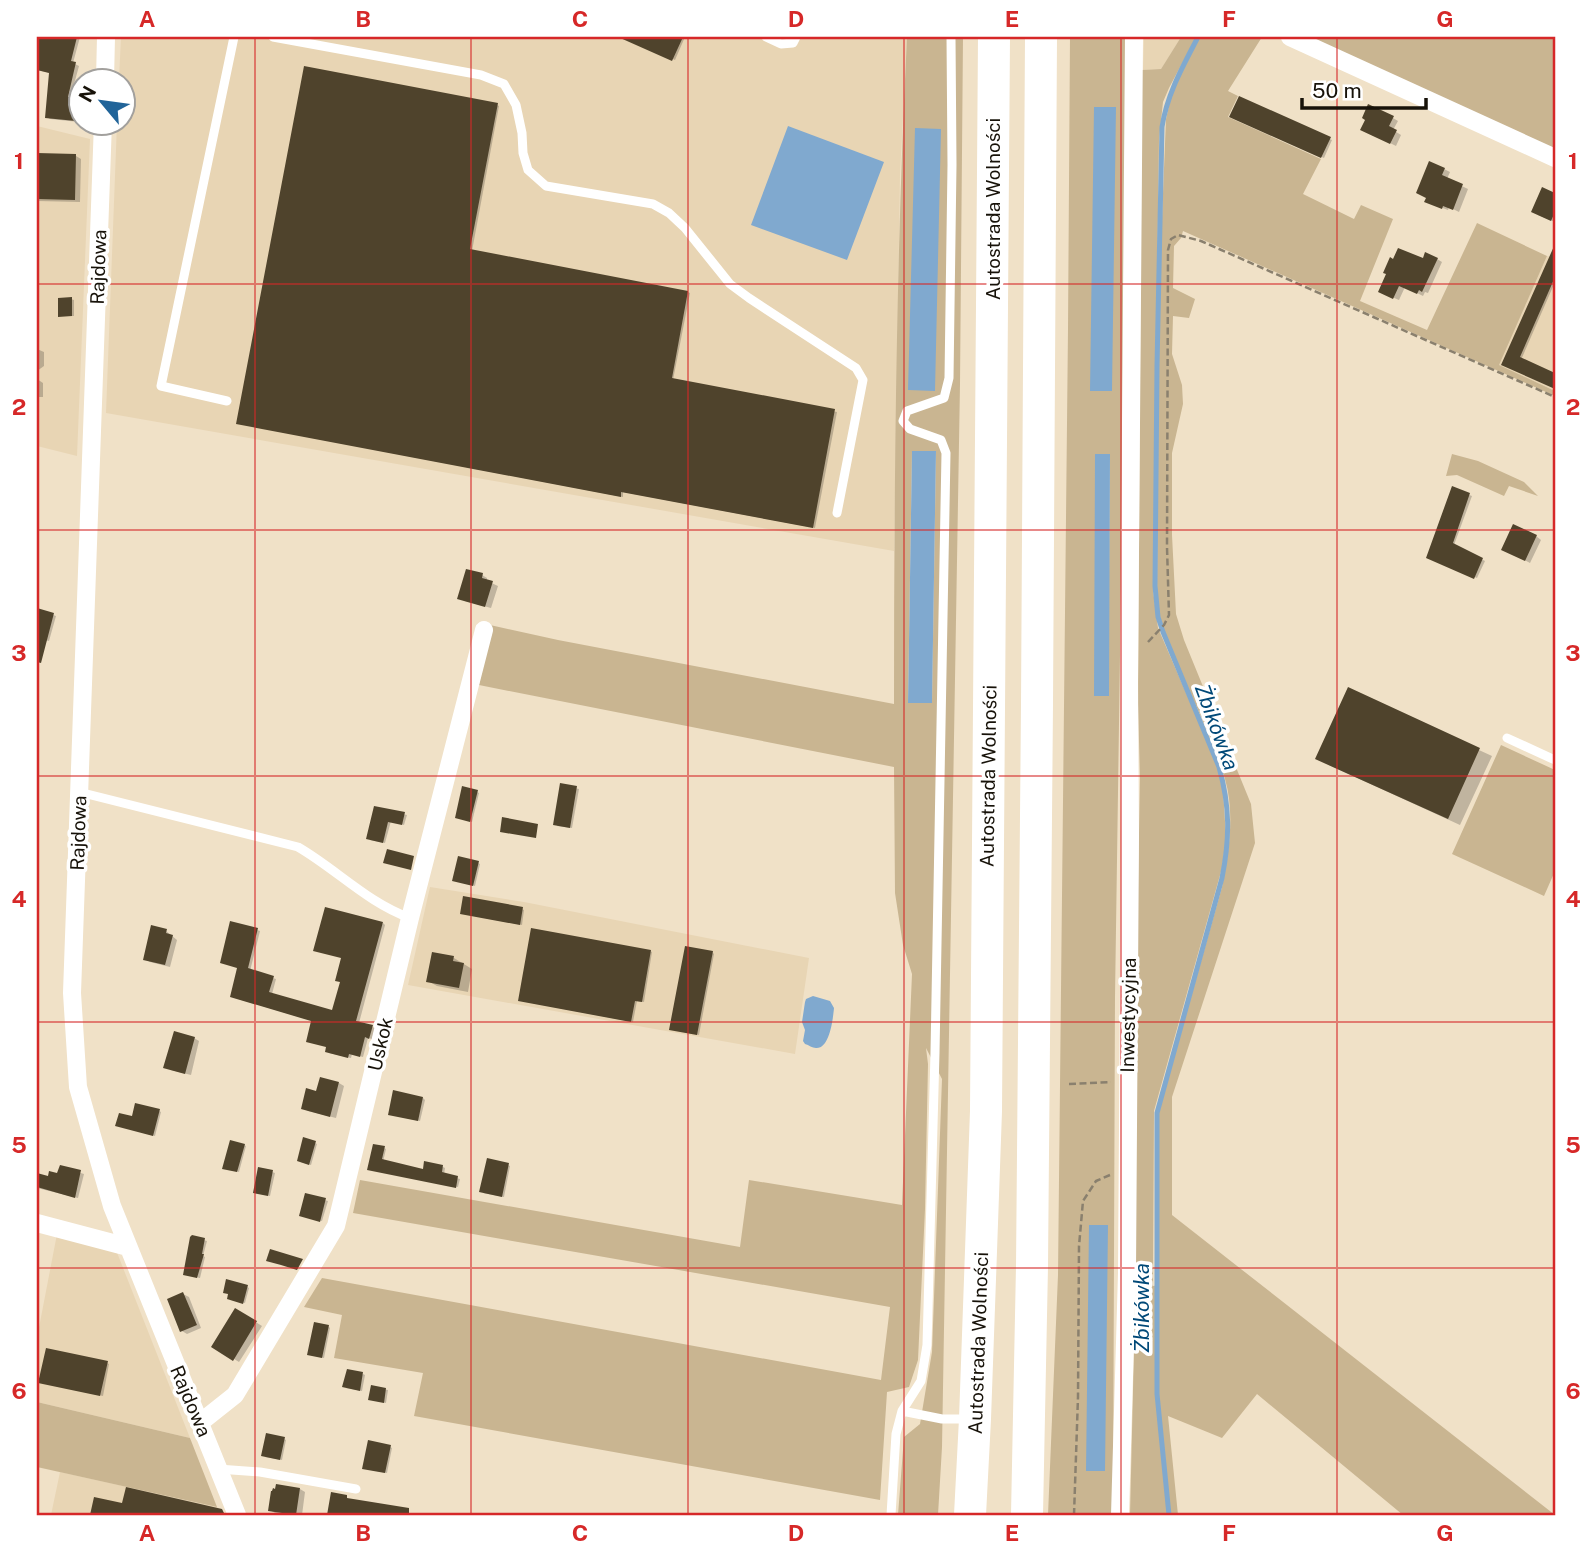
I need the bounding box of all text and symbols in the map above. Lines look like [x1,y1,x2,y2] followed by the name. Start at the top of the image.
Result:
[139,5,156,32] text: A
[355,5,371,32] text: B
[572,5,588,32] text: C
[788,5,804,32] text: D
[1005,5,1019,32] text: E
[1222,5,1236,32] text: F
[1436,5,1454,32] text: G
[66,66,136,136] north arrow
[1302,66,1426,110] scale bar
[1312,78,1362,103] text: 50 m
[74,82,100,106] text: N
[982,118,1004,300] street label: Autostrada Wolności
[14,147,24,174] text: 1
[1568,147,1578,174] text: 1
[86,229,110,305] street label: Rajdowa
[12,393,26,420] text: 2
[1566,393,1580,420] text: 2
[11,639,27,666] text: 3
[1565,639,1581,666] text: 3
[1190,680,1244,774] water label: Żbikówka
[975,685,1001,867] street label: Autostrada Wolności
[66,795,90,871] street label: Rajdowa
[11,885,27,912] text: 4
[1565,885,1581,912] text: 4
[1116,957,1140,1073] street label: Inwestycyjna
[363,1015,397,1073] street label: Uskok
[11,1131,27,1158] text: 5
[1565,1131,1581,1158] text: 5
[964,1251,992,1435] street label: Autostrada Wolności
[1129,1263,1154,1353] water label: Żbikówka
[166,1362,216,1440] street label: Rajdowa
[11,1377,27,1404] text: 6
[1565,1377,1581,1404] text: 6
[139,1519,156,1546] text: A
[355,1519,371,1546] text: B
[572,1519,588,1546] text: C
[788,1519,804,1546] text: D
[1005,1519,1019,1546] text: E
[1222,1519,1236,1546] text: F
[1436,1519,1454,1546] text: G

